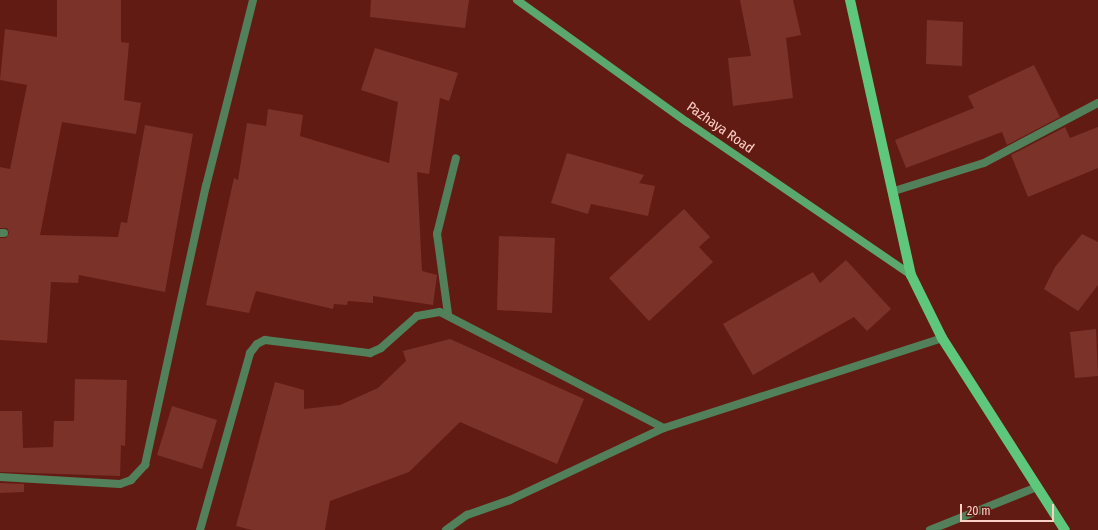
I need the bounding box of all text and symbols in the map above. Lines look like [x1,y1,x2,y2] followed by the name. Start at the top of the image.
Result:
[683,99,757,157] street label: Pazhaya Road
[962,496,1056,522] scale bar
[967,504,991,518] text: 20 m

